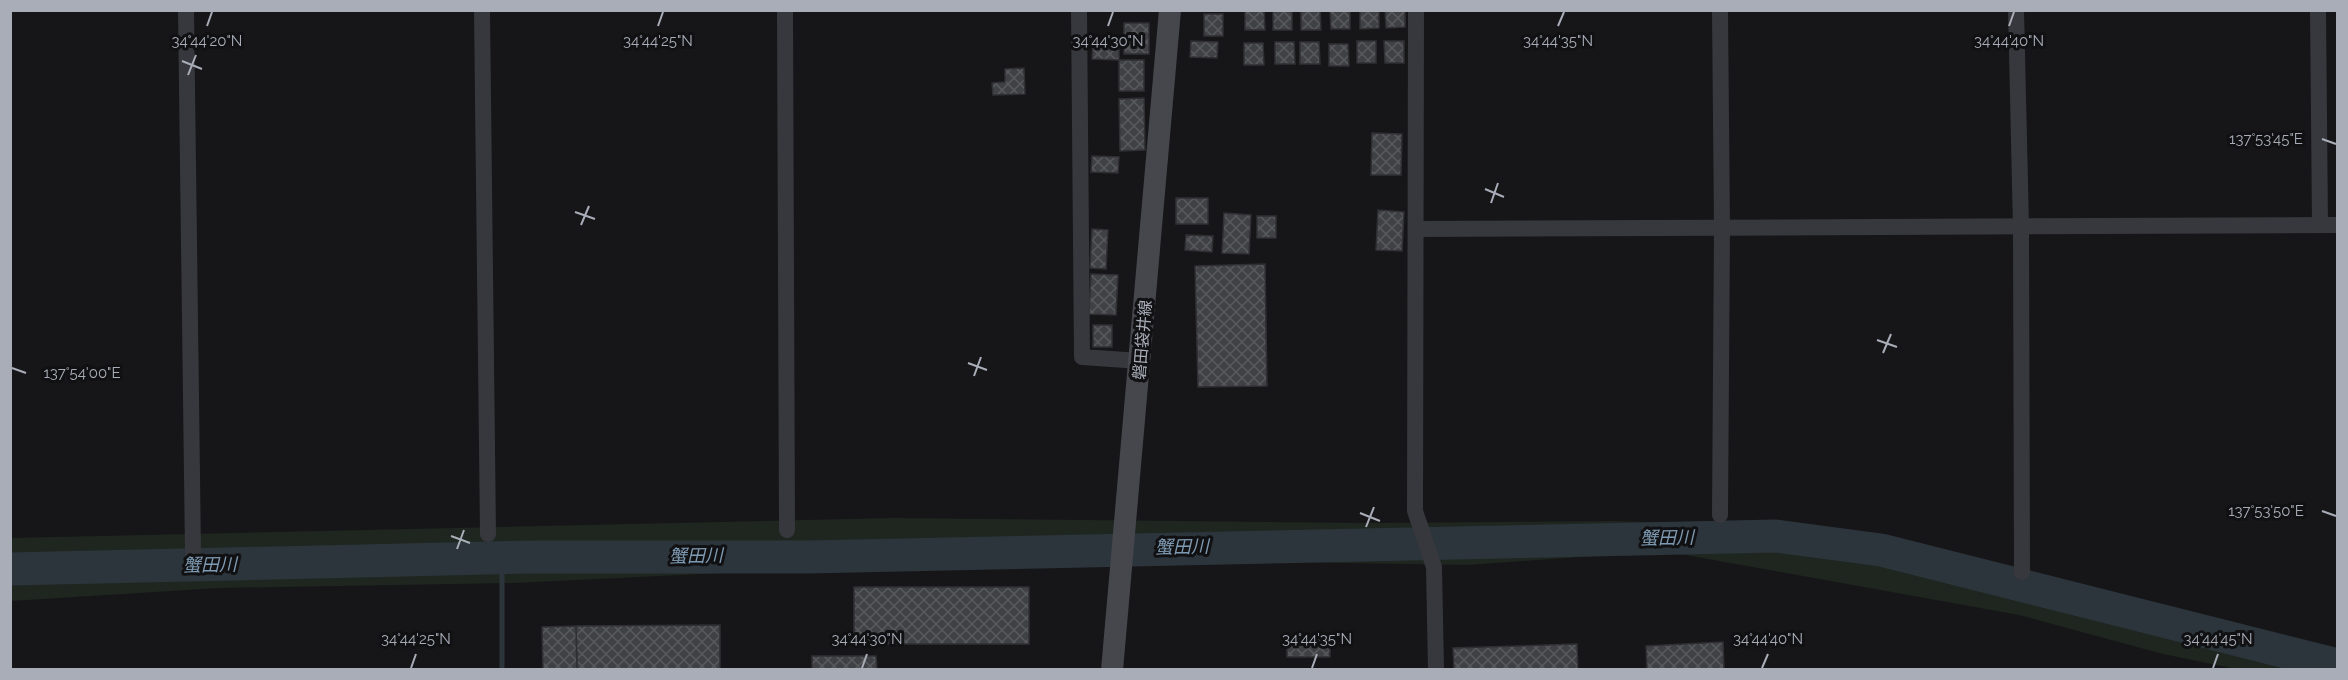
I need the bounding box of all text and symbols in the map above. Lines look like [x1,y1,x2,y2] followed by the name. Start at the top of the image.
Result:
[172,32,242,50] text: 34°44'20"N
[623,32,693,50] text: 34°44'25"N
[1073,32,1144,50] text: 34°44'30"N
[1523,32,1593,50] text: 34°44'35"N
[1974,32,2044,50] text: 34°44'40"N
[2229,130,2303,148] text: 137°53'45"E
[1130,299,1155,381] street label: 磐田袋井線
[43,364,121,382] text: 137°54'00"E
[2228,502,2304,520] text: 137°53'50"E
[1640,526,1696,548] water label: 蟹田川
[1155,535,1211,557] water label: 蟹田川
[669,544,725,566] water label: 蟹田川
[183,553,239,575] water label: 蟹田川
[381,630,451,648] text: 34°44'25"N
[832,630,903,648] text: 34°44'30"N
[1282,630,1352,648] text: 34°44'35"N
[1733,630,1803,648] text: 34°44'40"N
[2183,630,2253,648] text: 34°44'45"N

